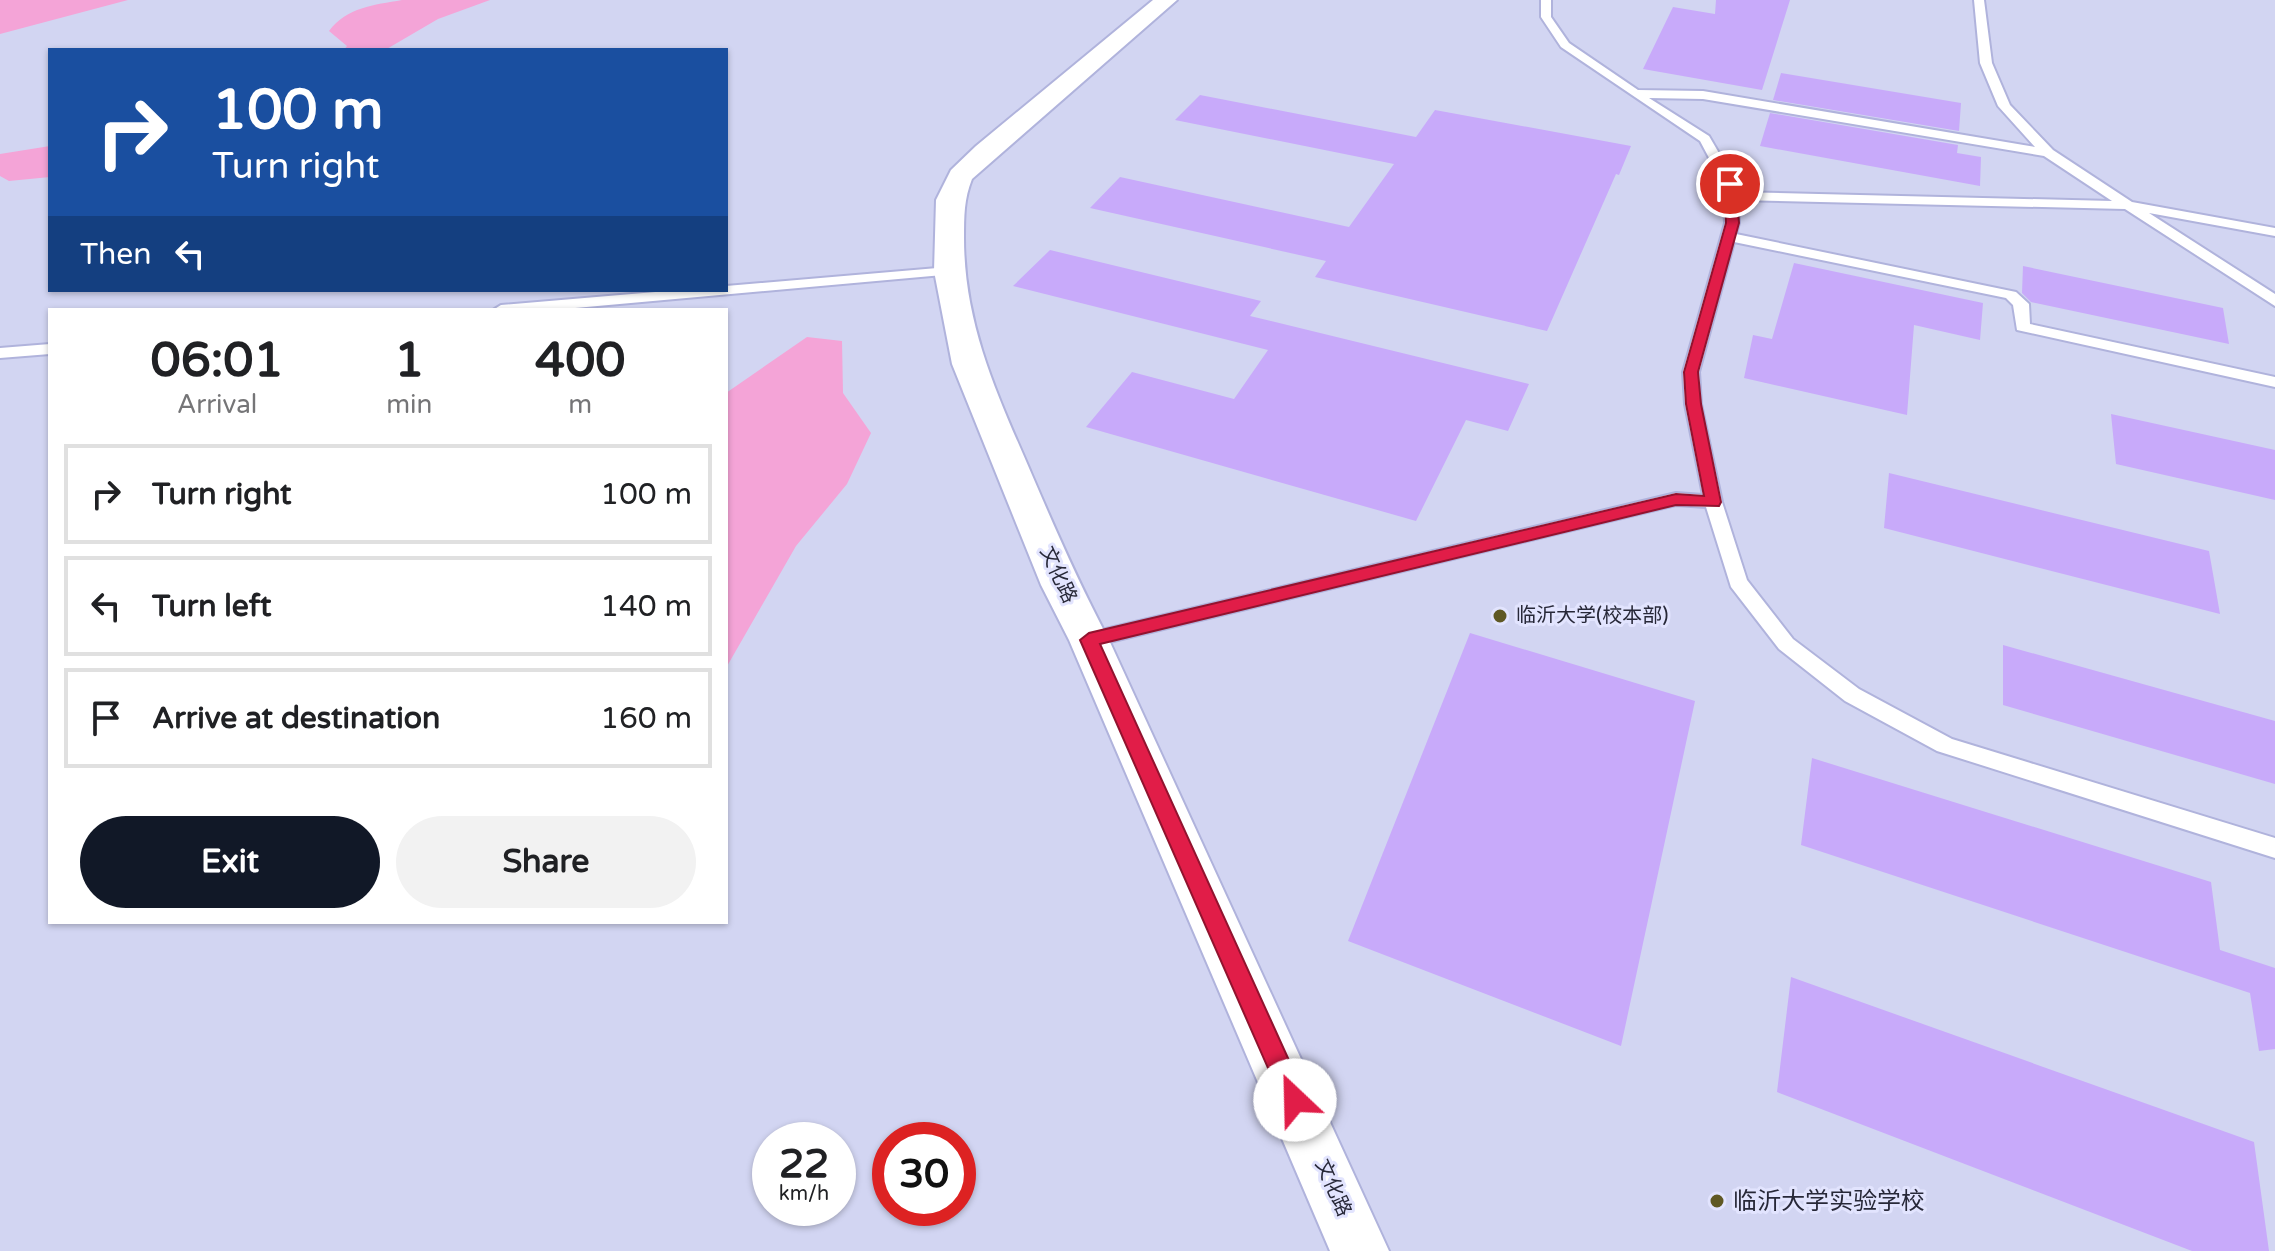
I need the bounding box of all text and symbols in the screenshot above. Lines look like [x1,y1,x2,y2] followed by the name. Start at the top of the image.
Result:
[212,77,383,144] text: 100 m
[80,80,184,184] icon: right
[212,145,379,188] text: Turn right
[1696,150,1764,218] pin
[1708,162,1752,206] icon: arrive
[168,232,212,276] icon: left
[80,236,152,273] text: Then
[151,332,284,390] text: 06:01
[394,332,424,390] text: 1
[535,332,625,390] text: 400
[177,389,257,420] text: Arrival
[386,389,432,420] text: min
[568,389,592,420] text: m
[84,472,128,516] icon: right
[152,476,292,513] text: Turn right
[600,476,692,513] text: 100 m
[1034,543,1082,607] street label: 文化路
[84,584,128,628] icon: left
[152,588,271,625] text: Turn left
[600,588,692,625] text: 140 m
[1516,604,1668,628] place label: 临沂大学(校本部)
[1491,607,1509,625] marker: 临沂大学(校本部)
[84,696,128,740] icon: arrive
[152,700,440,737] text: Arrive at destination
[600,700,692,737] text: 160 m
[80,816,380,908] button: Exit
[396,816,696,908] button: Share
[1253,1058,1337,1142] position arrow
[872,1122,976,1226] speed limit sign: 30
[779,1140,829,1188] text: 22
[1310,1156,1356,1220] street label: 文化路
[779,1182,829,1206] text: km/h
[1733,1187,1925,1216] place label: 临沂大学实验学校
[1708,1192,1726,1210] marker: 临沂大学实验学校

